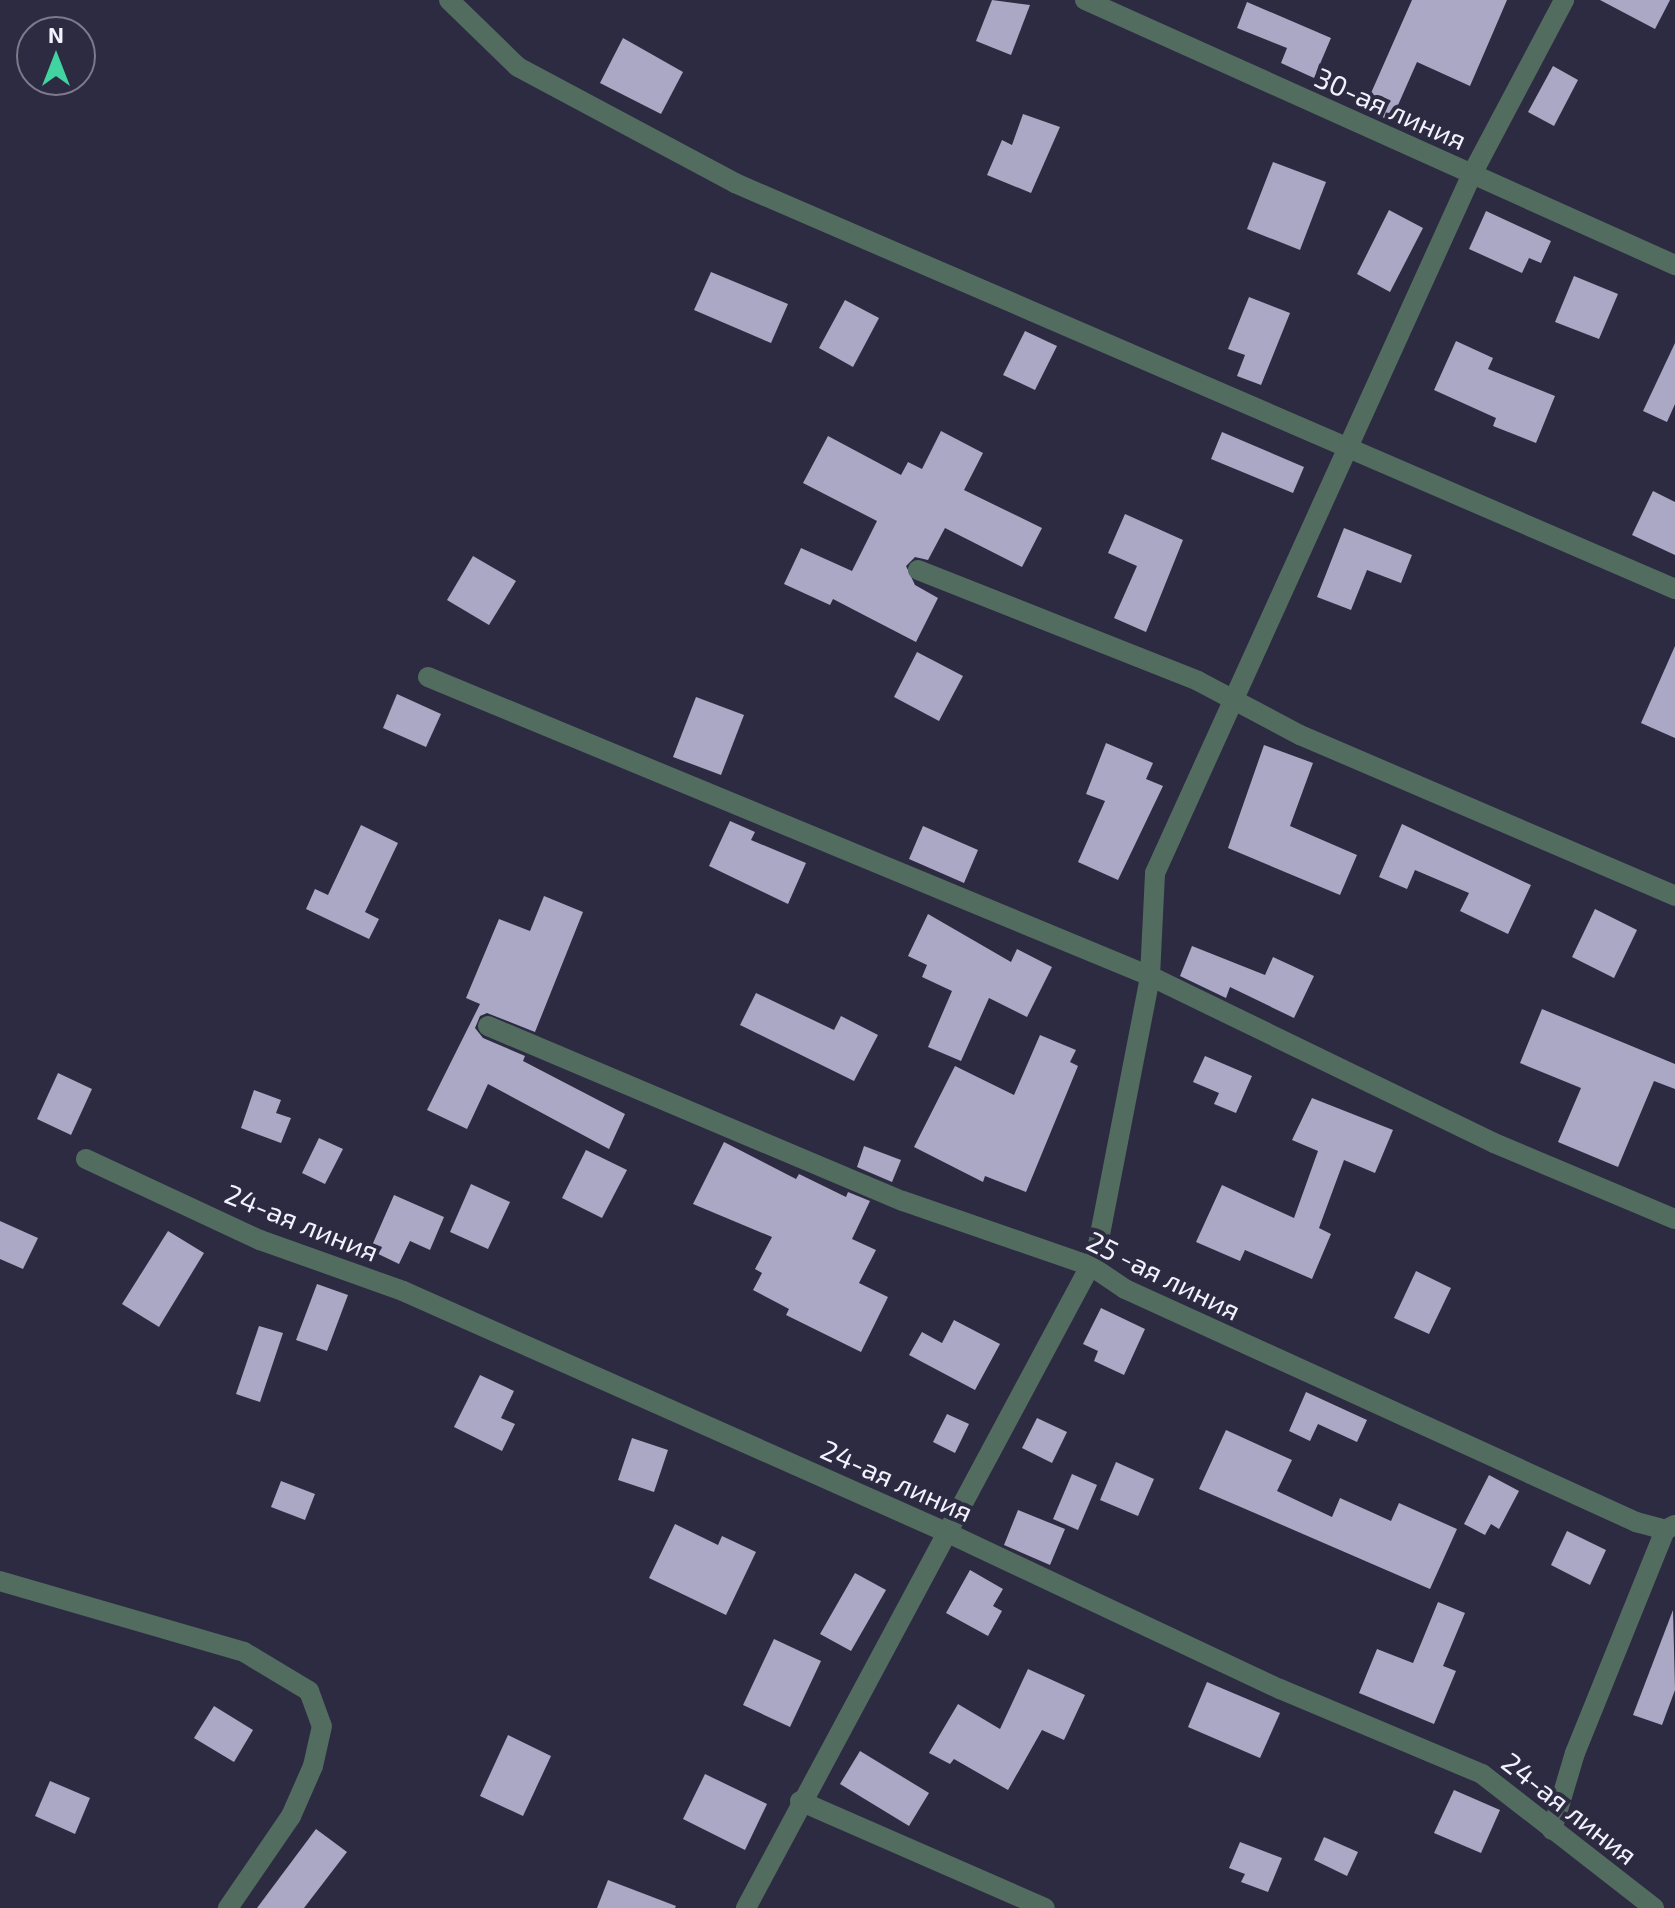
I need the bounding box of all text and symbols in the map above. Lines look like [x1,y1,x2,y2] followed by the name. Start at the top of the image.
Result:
[16,16,96,96] north arrow
[48,21,64,47] text: N
[1310,60,1472,156] street label: 30-ая линия
[220,1176,384,1268] street label: 24-ая линия
[1082,1223,1246,1327] street label: 25 -ая линия
[816,1432,978,1528] street label: 24-ая линия
[1496,1745,1644,1871] street label: 24-ая линия

